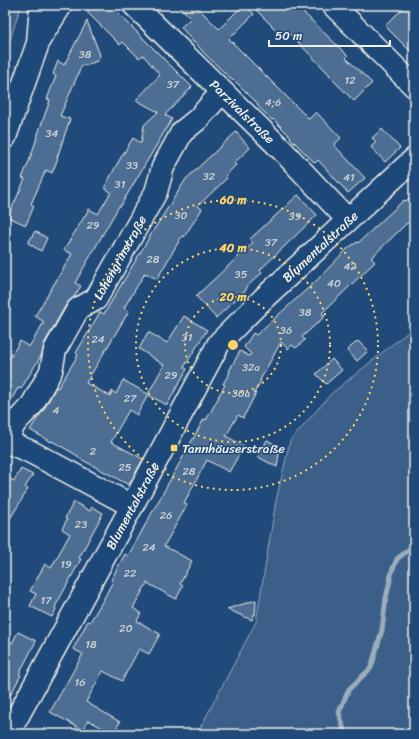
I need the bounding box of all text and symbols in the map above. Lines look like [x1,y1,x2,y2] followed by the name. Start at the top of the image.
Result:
[269,22,390,48] scale bar
[275,25,302,47] text: 50 m
[79,45,92,64] house number: 38
[344,71,356,90] house number: 12
[204,74,281,150] street label: Parzivalstraße
[167,75,180,94] house number: 37
[265,93,281,112] house number: 4;6
[46,124,59,143] house number: 34
[126,156,138,175] house number: 33
[203,167,216,186] house number: 32
[343,168,355,187] house number: 41
[115,175,126,194] house number: 31
[219,189,247,211] text: 60 m
[277,205,364,288] street label: Blumentalstraße
[175,206,188,225] house number: 30
[289,207,302,226] house number: 39
[87,211,153,304] street label: Lohengrinstraße
[86,216,100,235] house number: 29
[265,233,278,252] house number: 37
[218,237,247,259] text: 40 m
[147,250,160,269] house number: 28
[343,257,357,276] house number: 42
[235,265,248,284] house number: 35
[327,274,341,293] house number: 40
[219,286,247,308] text: 20 m
[299,303,312,322] house number: 38
[280,321,292,340] house number: 36
[182,328,193,347] house number: 31
[91,330,105,349] house number: 24
[226,338,240,352] centre of rings
[242,358,260,377] house number: 32a
[164,366,178,385] house number: 29
[232,384,251,403] house number: 30a
[124,389,137,408] house number: 27
[53,401,60,420] house number: 4
[182,437,285,460] place label: Tannhäuserstraße
[90,442,97,461] house number: 2
[169,443,179,453] marker: Tannhäuserstraße
[99,457,166,554] street label: Blumentalstraße
[118,458,132,477] house number: 25
[183,462,196,481] house number: 28
[160,506,172,525] house number: 26
[75,515,87,534] house number: 23
[142,538,156,557] house number: 24
[60,555,72,574] house number: 19
[124,564,137,583] house number: 22
[41,591,52,610] house number: 17
[119,619,133,638] house number: 20
[85,635,97,654] house number: 18
[75,673,85,692] house number: 16

